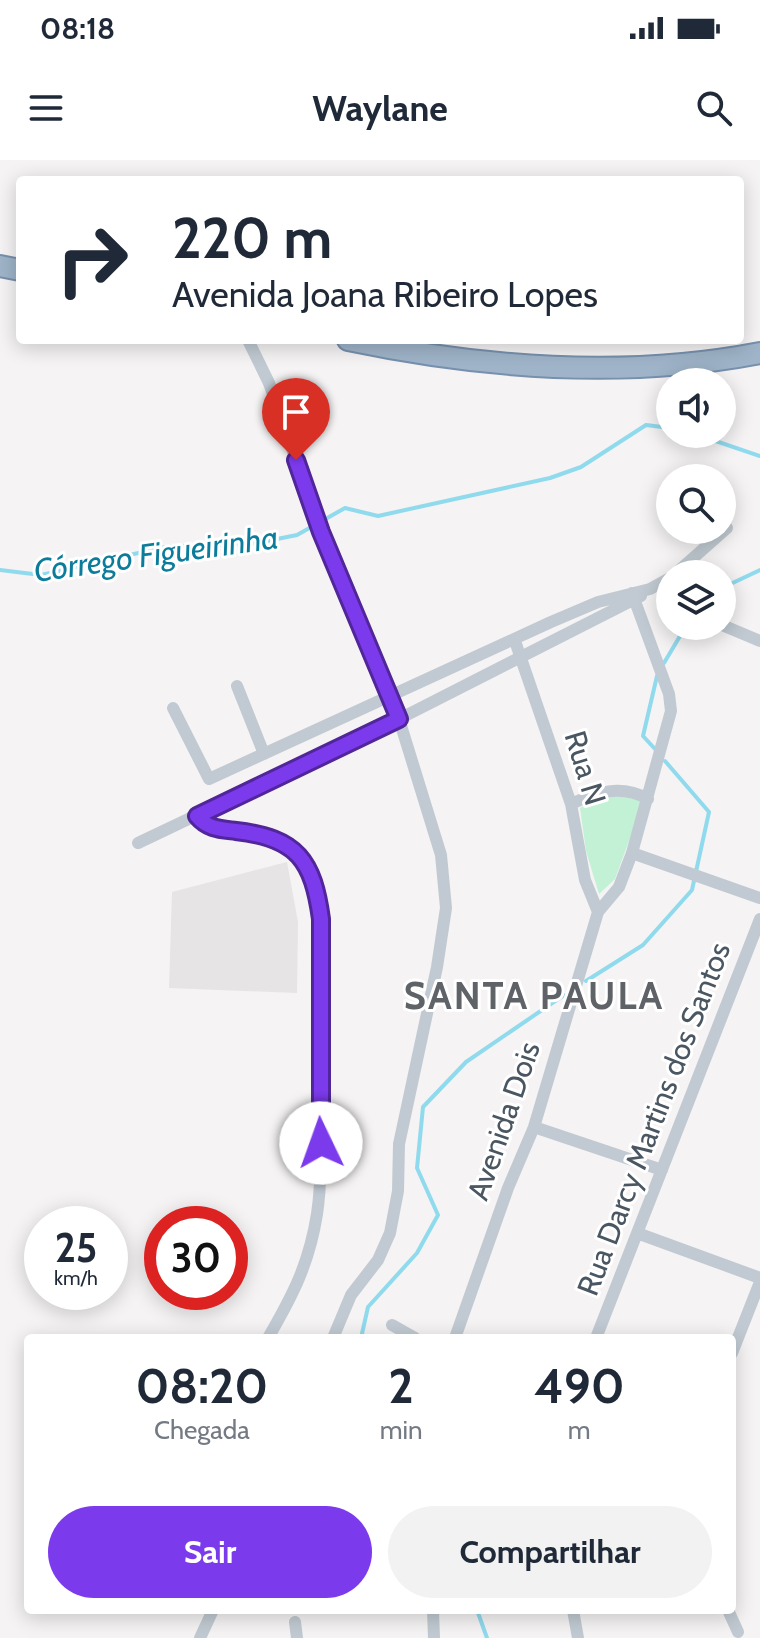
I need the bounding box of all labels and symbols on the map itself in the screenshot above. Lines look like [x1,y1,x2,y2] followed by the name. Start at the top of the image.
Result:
[262,378,330,460] pin
[31,517,281,590] water label: Córrego Figueirinha
[557,726,614,809] street label: Rua N
[569,937,738,1301] street label: Rua Darcy Martins dos Santos
[404,972,664,1019] district label: SANTA PAULA
[459,1037,548,1205] street label: Avenida Dois
[279,1101,363,1185] position arrow
[144,1206,248,1310] speed limit sign: 30

